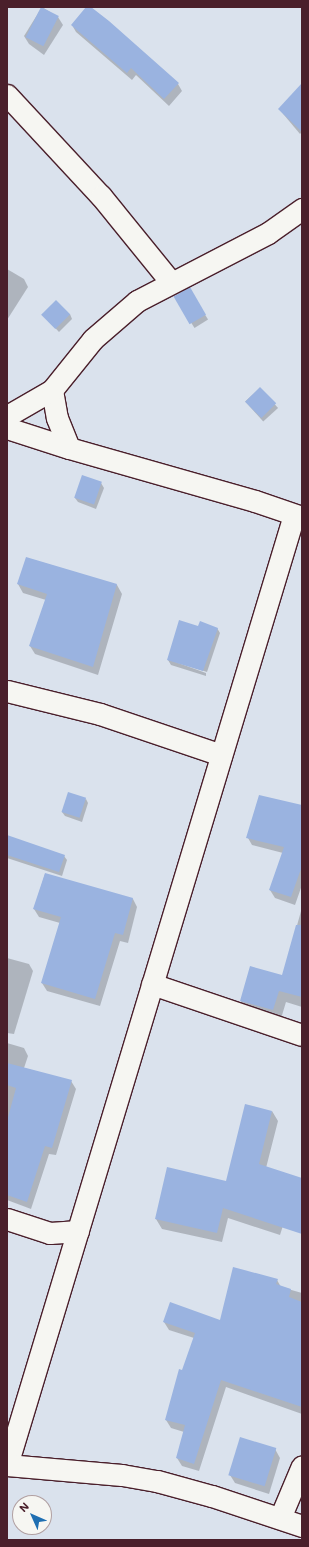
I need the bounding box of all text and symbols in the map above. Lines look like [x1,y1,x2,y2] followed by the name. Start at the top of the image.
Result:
[12,1495,52,1535] north arrow
[16,1499,32,1515] text: N

